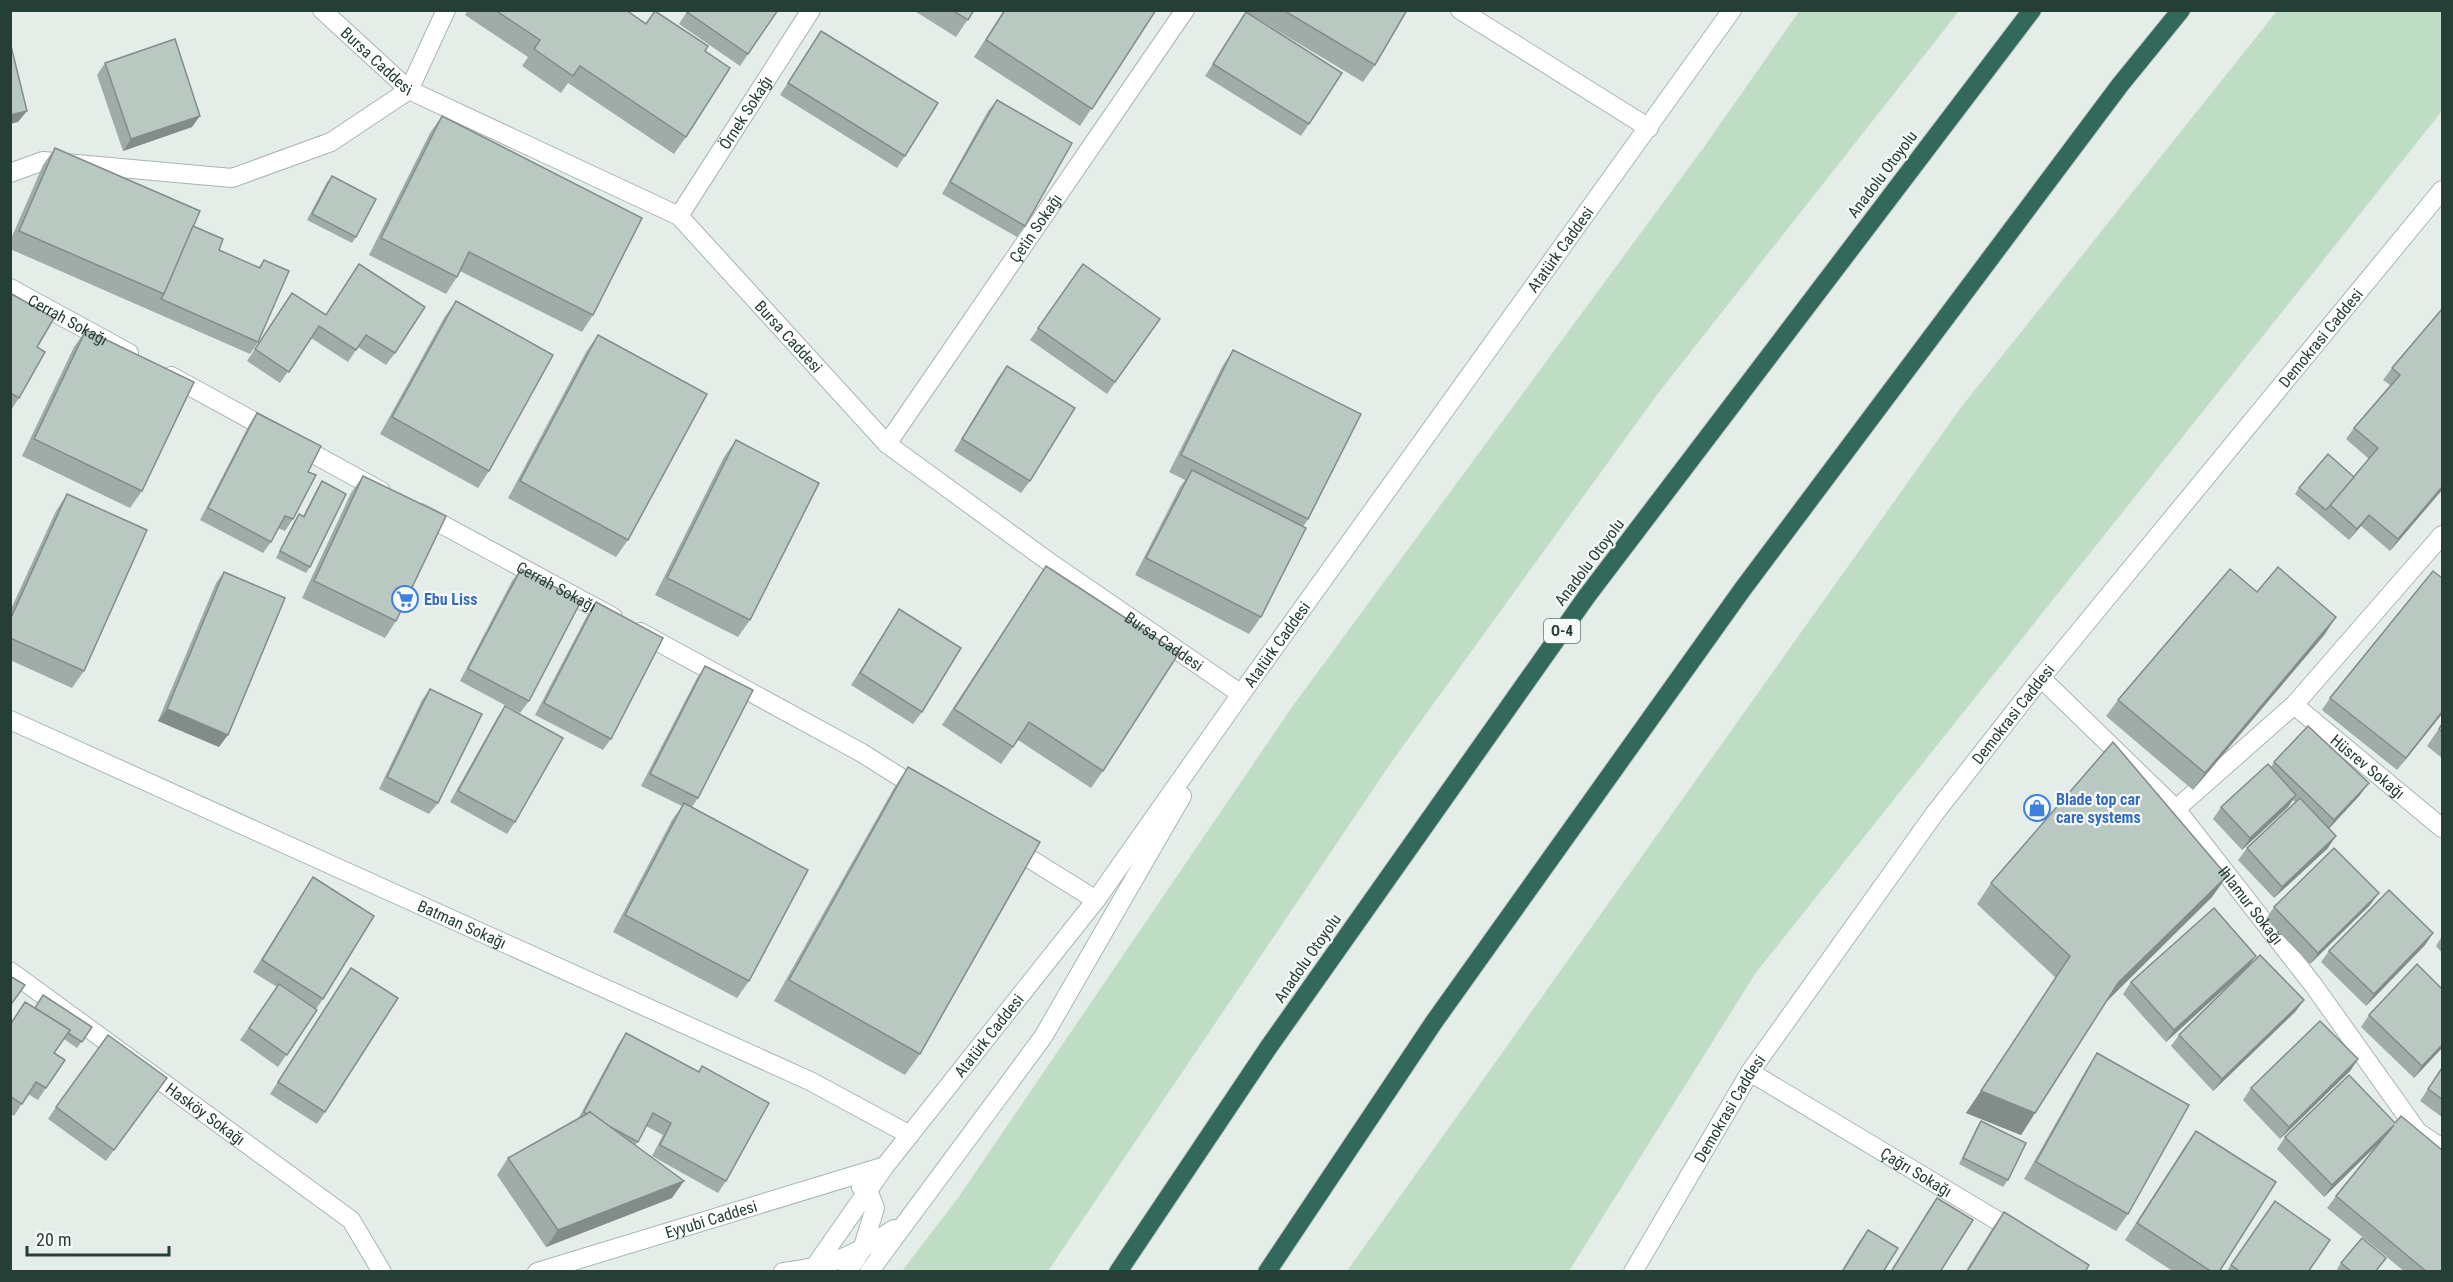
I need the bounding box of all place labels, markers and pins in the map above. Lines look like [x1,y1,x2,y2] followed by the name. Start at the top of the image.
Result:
[390,584,420,614] supermarket icon: Ebu Liss
[424,590,478,609] place label: Ebu Liss
[2056,790,2141,827] place label: Blade top car care systems
[2022,793,2052,823] shop icon: Blade top car care systems

